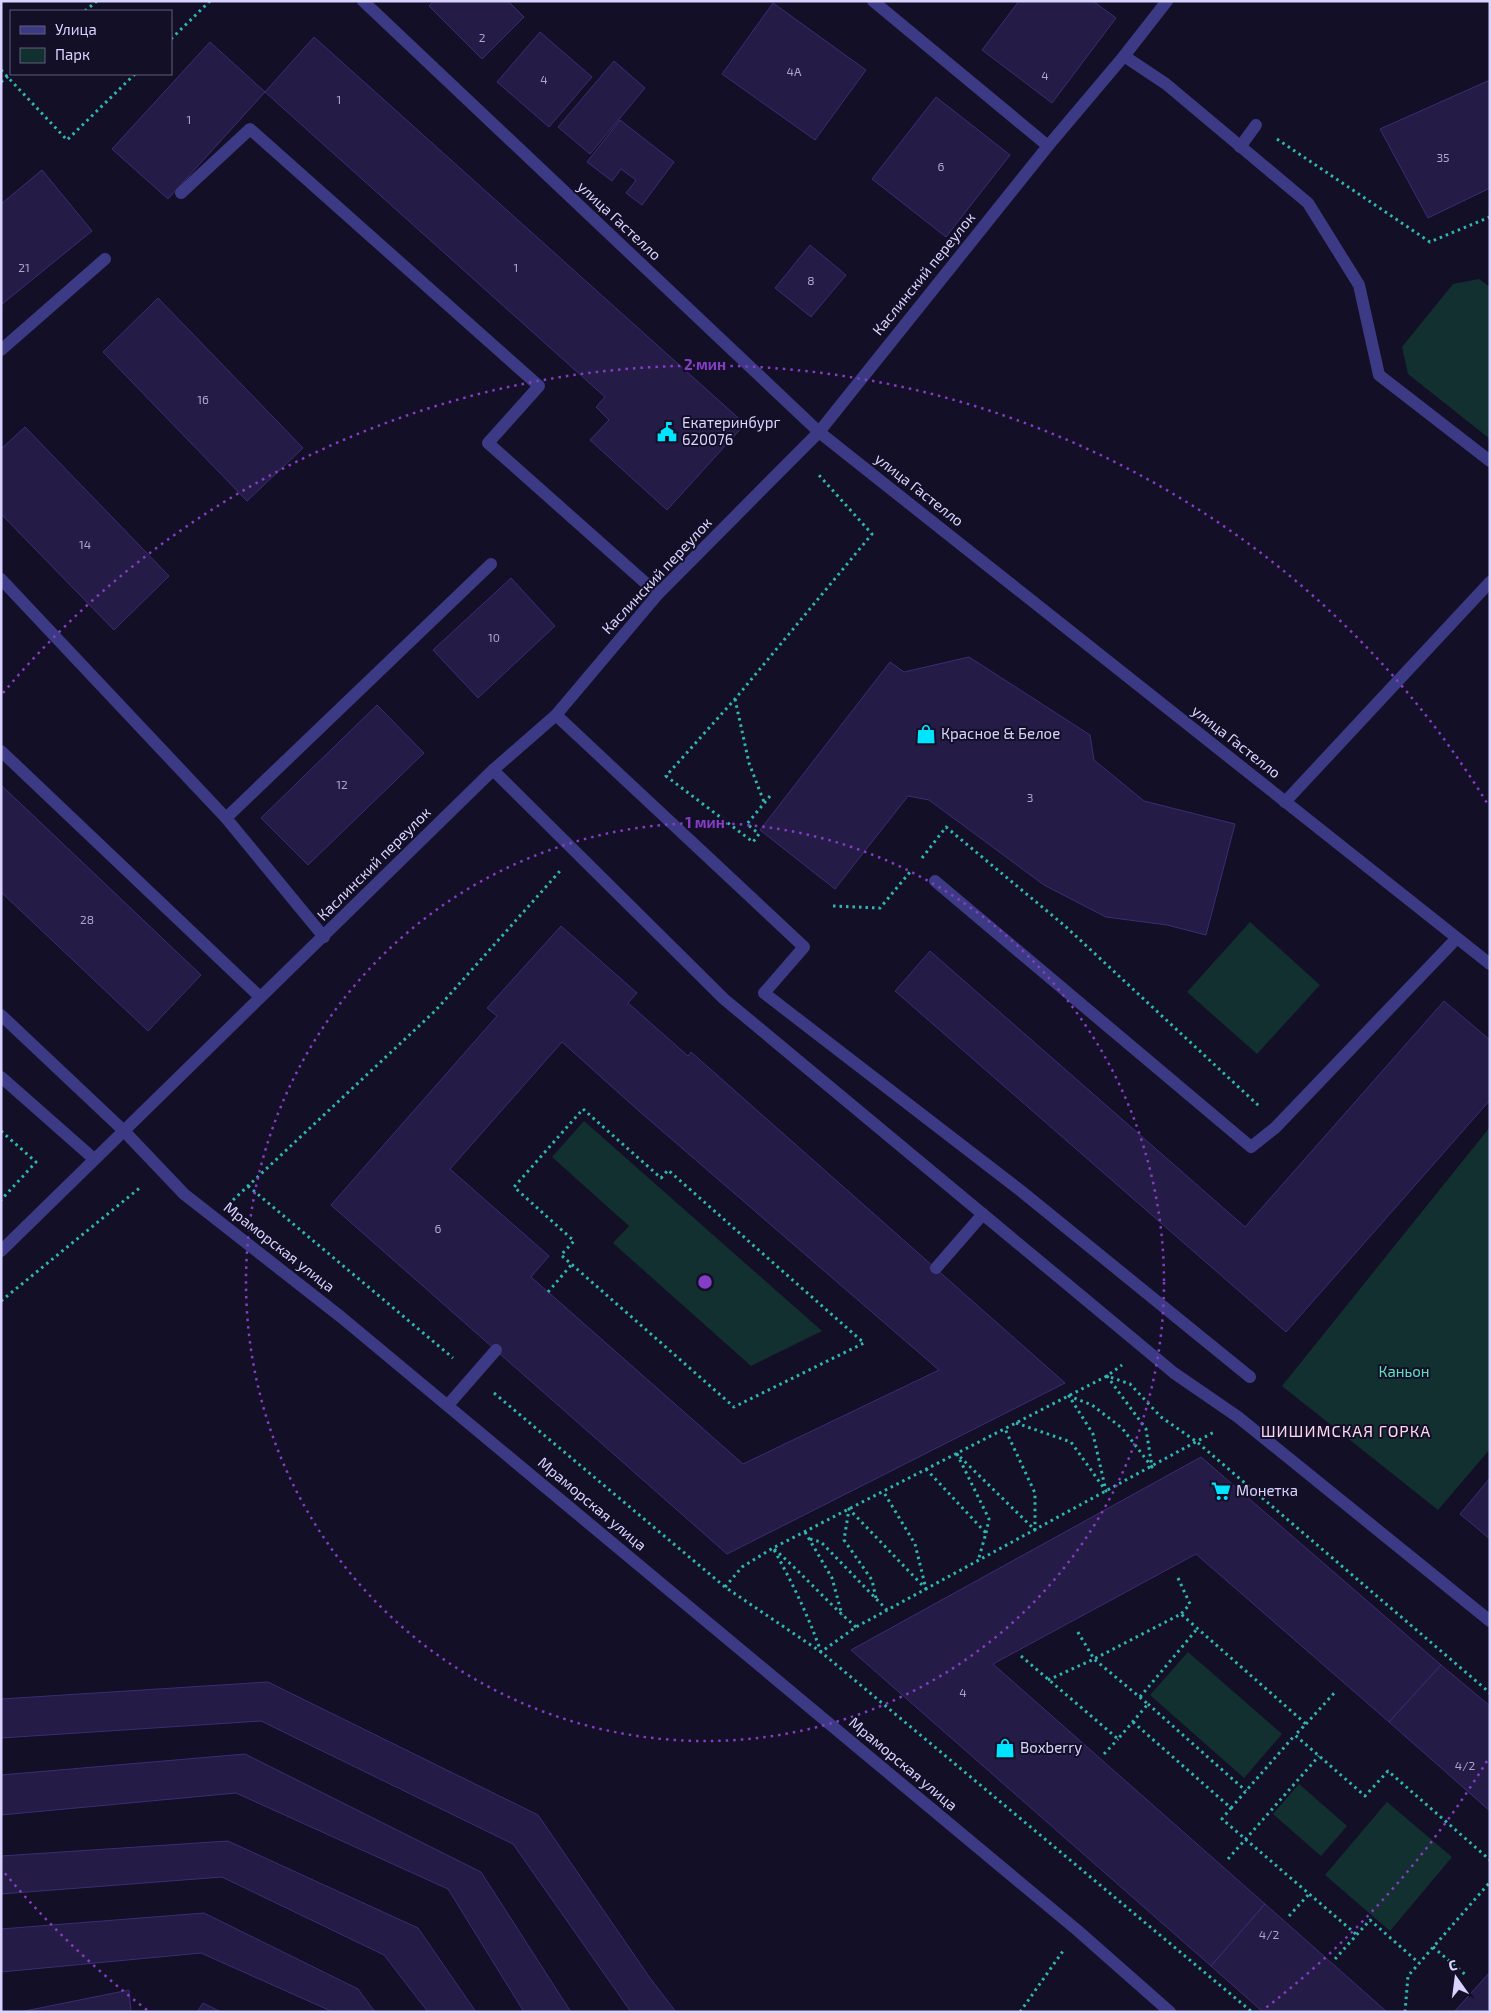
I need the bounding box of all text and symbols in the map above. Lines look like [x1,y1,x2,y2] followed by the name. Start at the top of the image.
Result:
[10,10,172,75] legend
[55,20,97,38] text: Улица
[479,30,486,44] house number: 2
[55,45,90,63] text: Парк
[787,64,802,78] house number: 4А
[1041,68,1049,82] house number: 4
[540,72,548,86] house number: 4
[337,92,341,106] house number: 1
[187,112,191,126] house number: 1
[1436,150,1450,164] house number: 35
[938,159,945,173] house number: 6
[573,177,665,264] street label: улица Гастелло
[868,208,979,339] street label: Каслинский переулок
[18,260,30,274] house number: 21
[514,260,518,274] house number: 1
[807,273,815,287] house number: 8
[684,355,726,373] text: 2 мин
[197,392,209,406] house number: 16
[682,413,781,448] place label: Екатеринбург 620076
[656,421,678,443] public building icon: Екатеринбург 620076
[871,449,968,530] street label: улица Гастелло
[598,513,716,638] street label: Каслинский переулок
[79,537,91,551] house number: 14
[488,630,500,644] house number: 10
[1188,701,1285,782] street label: улица Гастелло
[915,723,937,745] shop icon: Красное & Белое
[941,724,1060,742] place label: Красное & Белое
[336,777,348,791] house number: 12
[1027,790,1033,804] house number: 3
[313,803,434,924] street label: Каслинский переулок
[685,813,725,831] text: 1 мин
[80,912,94,926] house number: 28
[220,1197,339,1296] street label: Мраморская улица
[435,1221,442,1235] house number: 6
[696,1273,714,1291] centre of rings
[1378,1362,1430,1380] park label: Каньон
[1261,1421,1431,1440] district label: ШИШИМСКАЯ ГОРКА
[534,1453,650,1555] street label: Мраморская улица
[1210,1480,1232,1502] supermarket icon: Монетка
[1236,1481,1298,1499] place label: Монетка
[959,1685,967,1699] house number: 4
[845,1713,961,1815] street label: Мраморская улица
[994,1737,1016,1759] shop icon: Boxberry
[1020,1738,1082,1756] place label: Boxberry
[1455,1758,1475,1772] house number: 4/2
[1259,1927,1279,1941] house number: 4/2
[1431,1953,1481,2003] north arrow
[1447,1956,1459,1974] text: С

